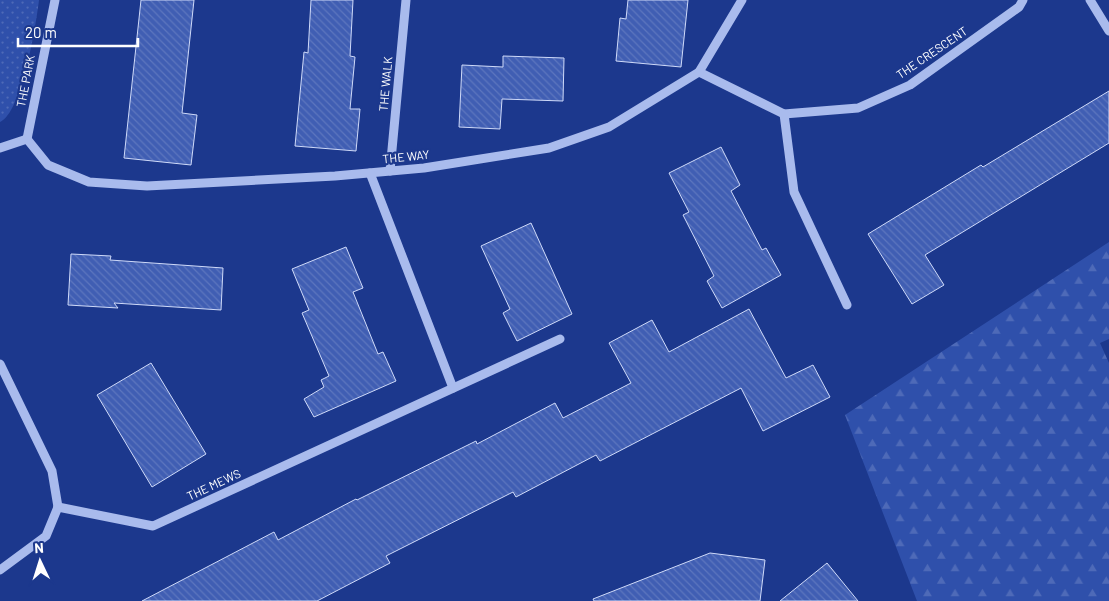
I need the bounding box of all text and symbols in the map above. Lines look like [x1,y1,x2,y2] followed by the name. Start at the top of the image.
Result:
[18,15,138,47] scale bar
[25,23,57,41] text: 20 m
[893,23,970,81] street label: THE CRESCENT
[13,53,37,108] street label: THE PARK
[376,55,394,112] street label: THE WALK
[382,147,430,165] street label: THE WAY
[184,466,243,503] street label: THE MEWS
[15,536,65,586] north arrow
[34,539,44,556] text: N

